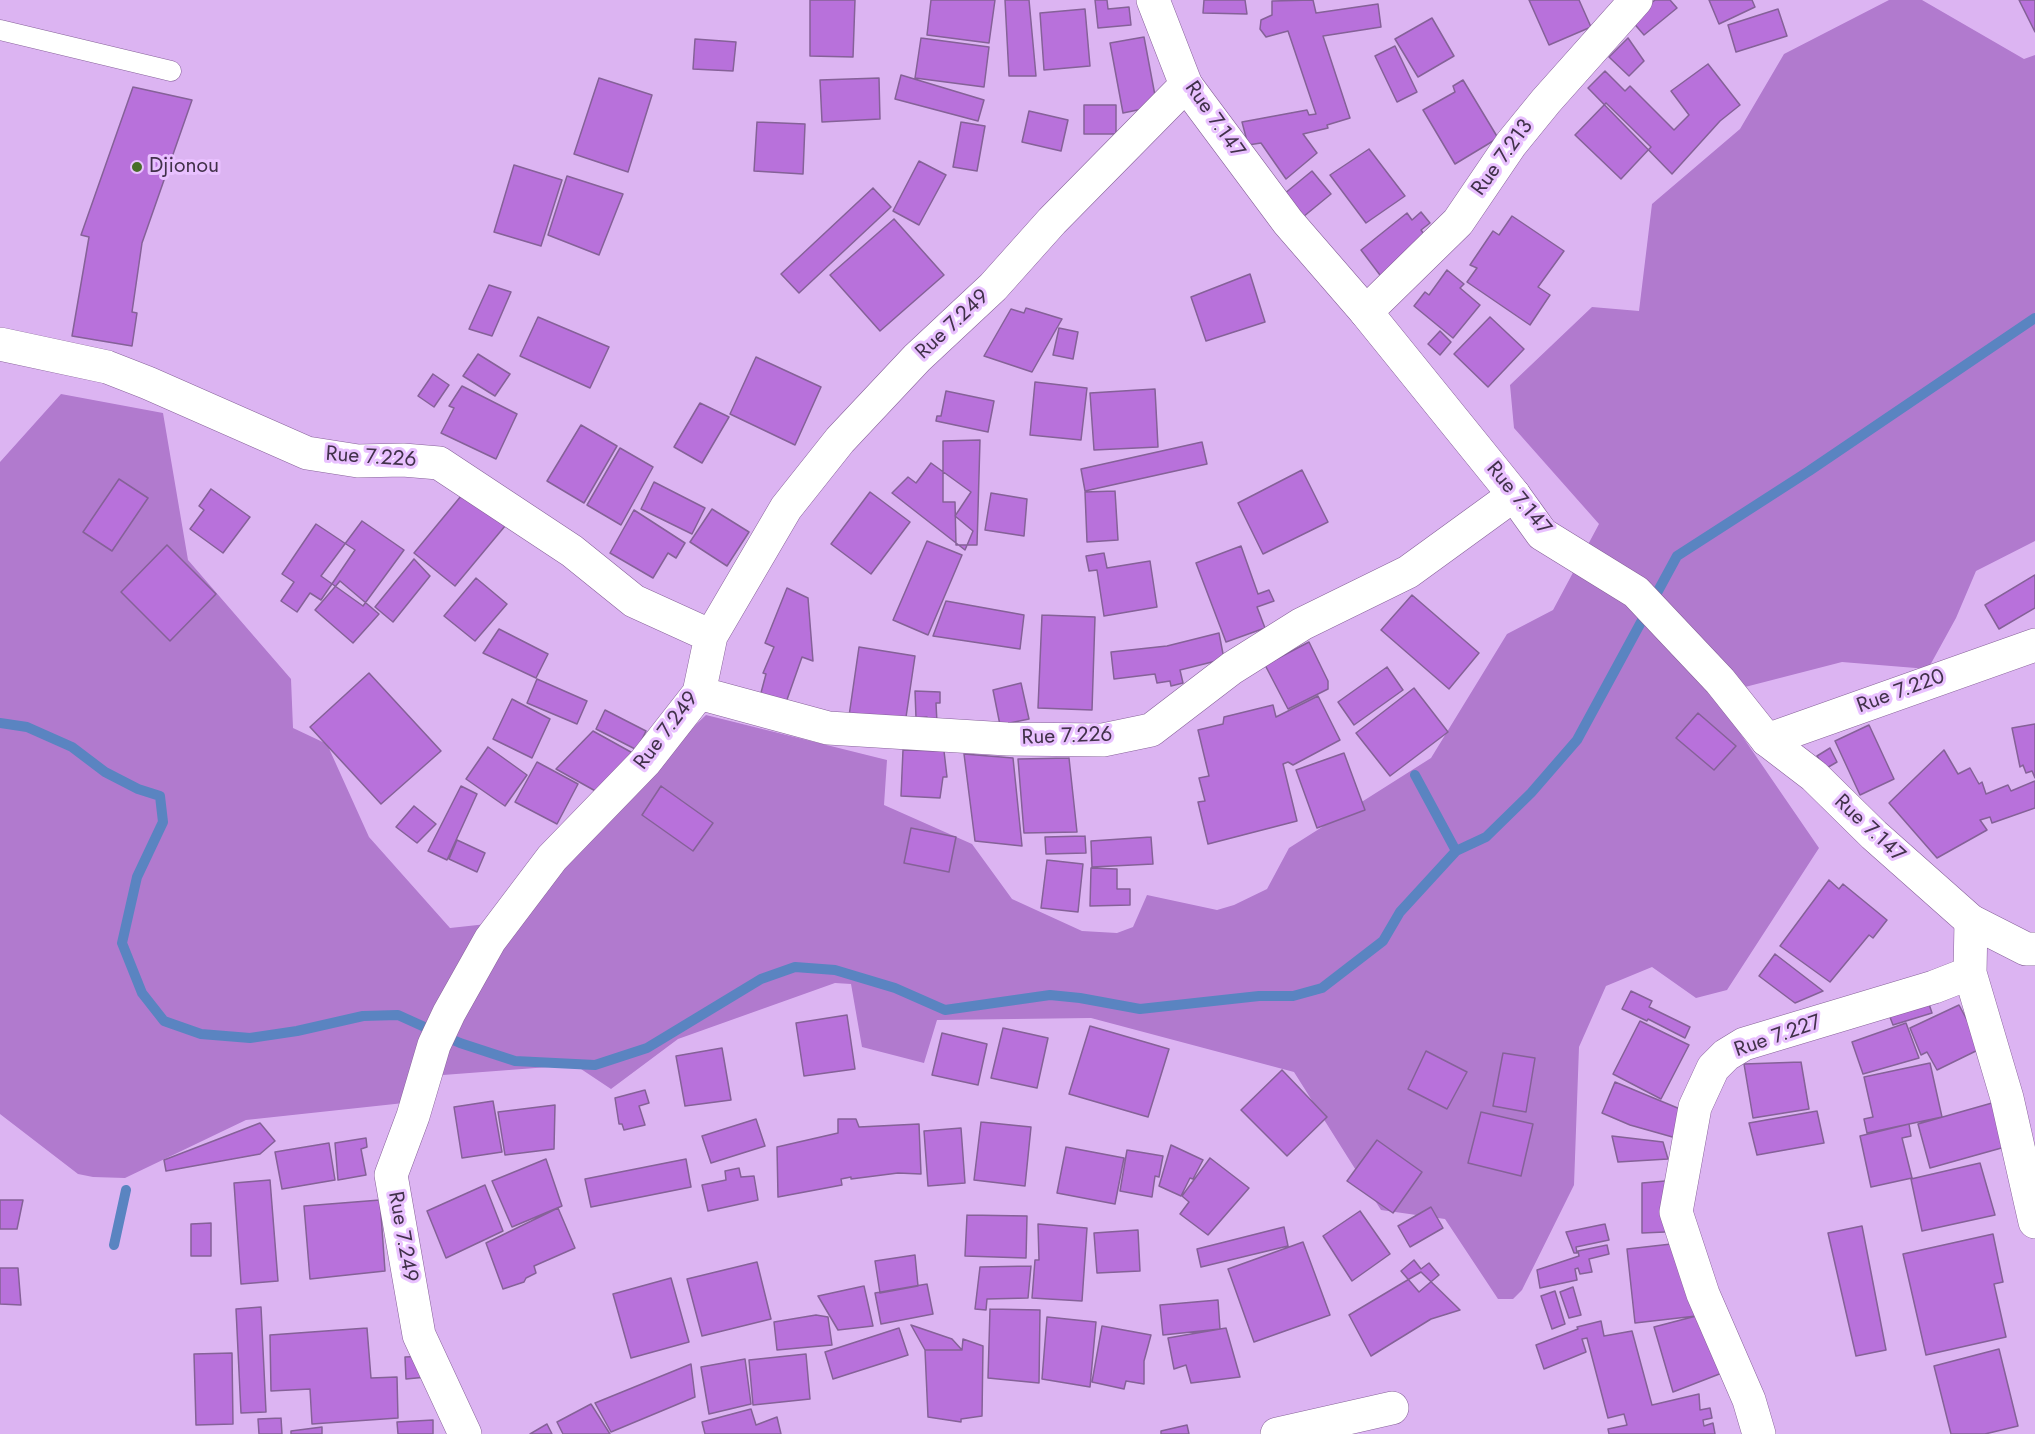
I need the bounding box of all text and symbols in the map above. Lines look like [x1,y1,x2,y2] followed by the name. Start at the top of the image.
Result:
[1178,77,1250,163] street label: Rue 7.147
[1467,115,1539,201] street label: Rue 7.213
[149,154,219,180] place label: Djionou
[130,160,144,174] marker: Djionou
[911,285,995,365] street label: Rue 7.249
[325,442,417,474] street label: Rue 7.226
[1480,457,1556,541] street label: Rue 7.147
[1854,664,1948,720] street label: Rue 7.220
[629,687,705,775] street label: Rue 7.249
[1021,723,1113,751] street label: Rue 7.226
[1828,790,1910,868] street label: Rue 7.147
[1731,1010,1825,1064] street label: Rue 7.227
[382,1190,422,1284] street label: Rue 7.249

